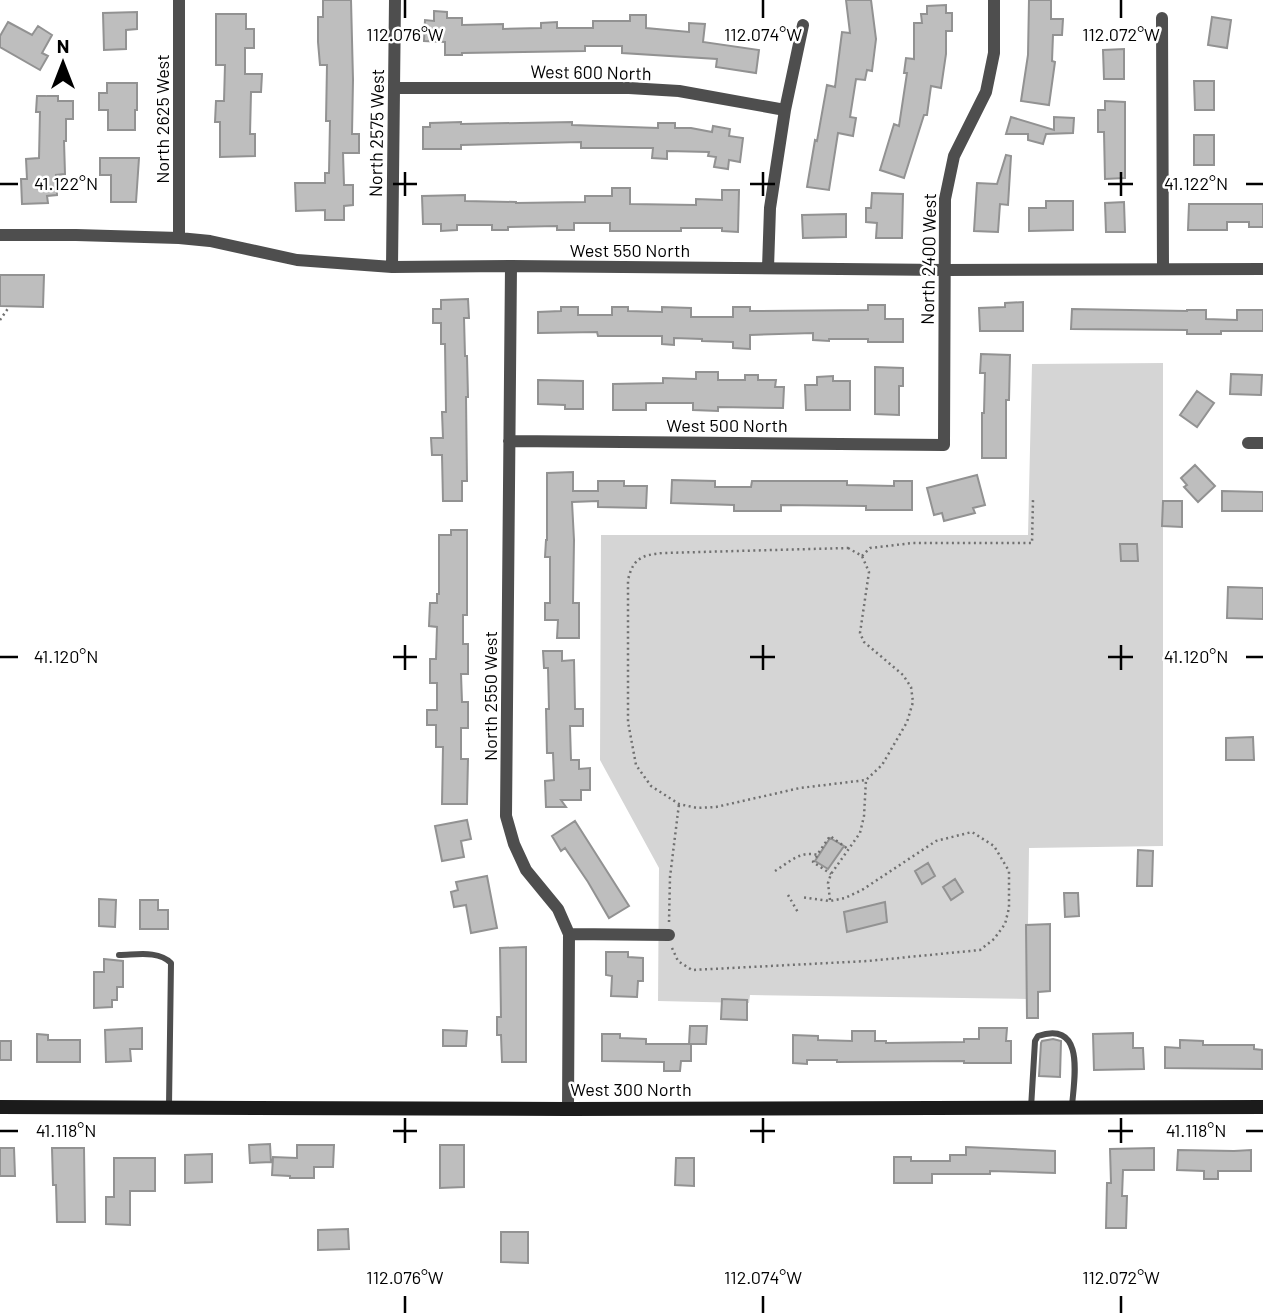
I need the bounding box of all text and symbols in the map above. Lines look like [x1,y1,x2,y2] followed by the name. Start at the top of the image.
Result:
[366,23,444,45] text: 112.076°W
[724,23,802,45] text: 112.074°W
[1082,23,1160,45] text: 112.072°W
[28,28,98,98] north arrow
[57,34,69,57] text: N
[151,54,173,184] street label: North 2625 West
[530,60,652,84] street label: West 600 North
[364,69,388,197] street label: North 2575 West
[34,172,98,194] text: 41.122°N
[1164,172,1228,194] text: 41.122°N
[916,193,940,325] street label: North 2400 West
[570,239,690,261] street label: West 550 North
[666,414,788,436] street label: West 500 North
[479,631,501,761] street label: North 2550 West
[34,645,98,667] text: 41.120°N
[1164,645,1228,667] text: 41.120°N
[570,1078,692,1100] street label: West 300 North
[36,1119,96,1141] text: 41.118°N
[1166,1119,1226,1141] text: 41.118°N
[366,1266,444,1288] text: 112.076°W
[724,1266,802,1288] text: 112.074°W
[1082,1266,1160,1288] text: 112.072°W

